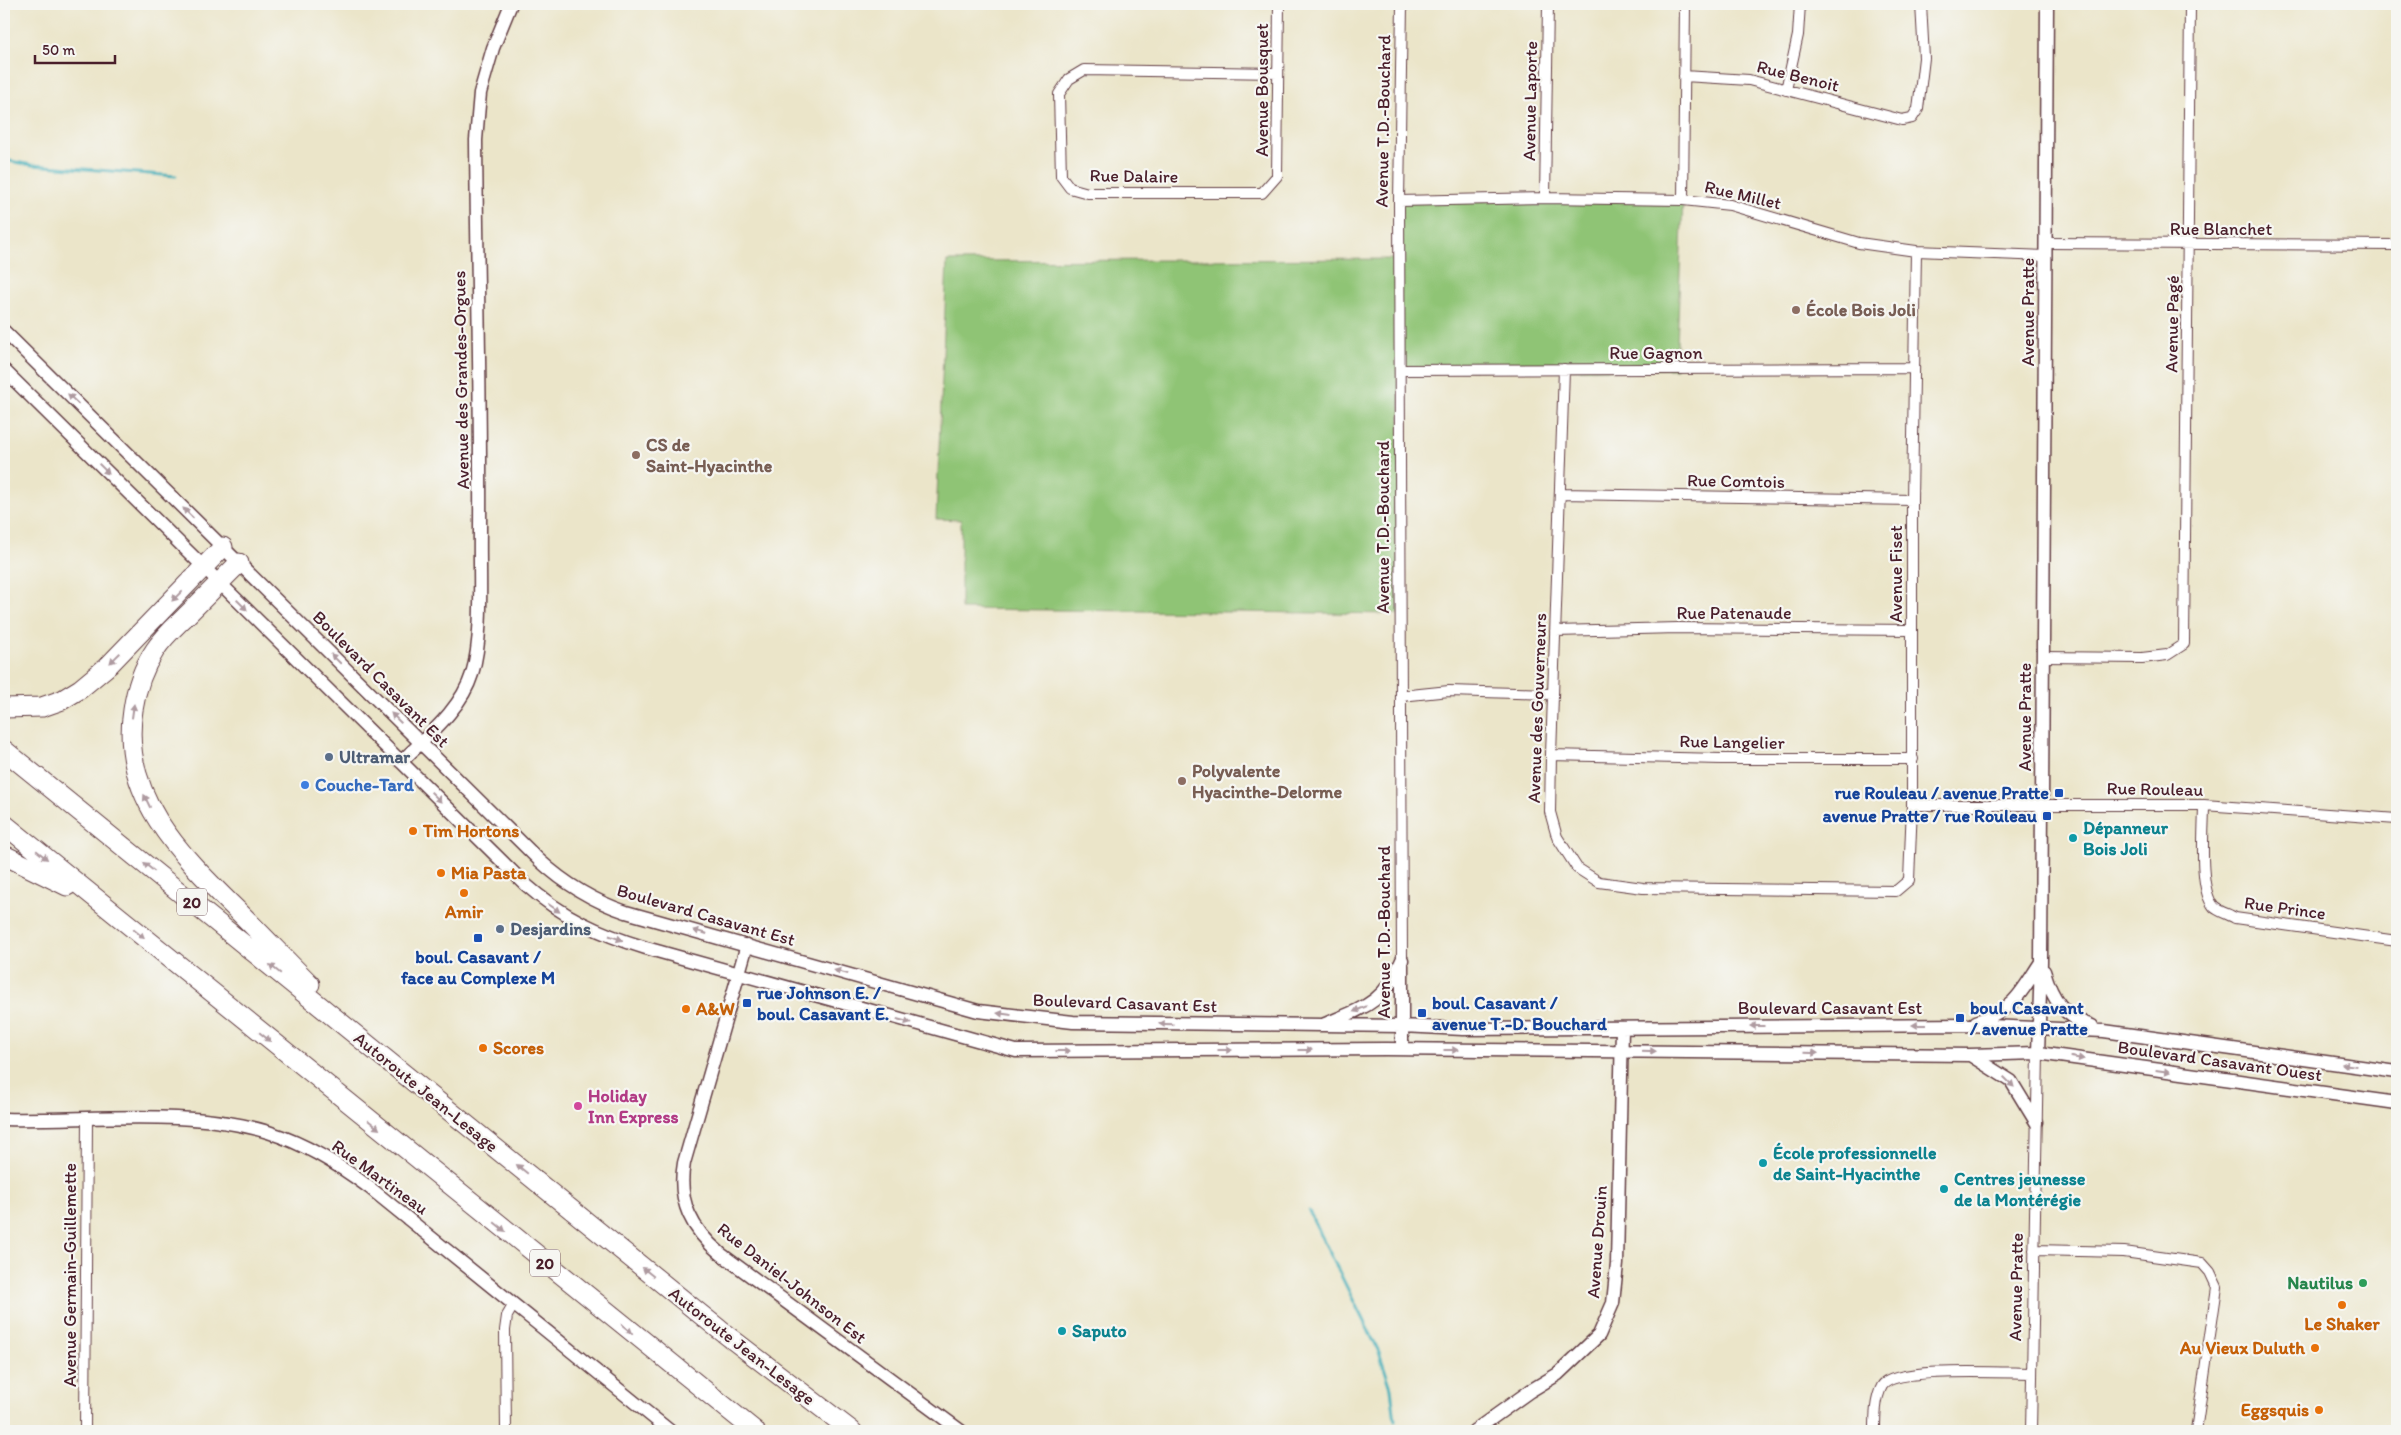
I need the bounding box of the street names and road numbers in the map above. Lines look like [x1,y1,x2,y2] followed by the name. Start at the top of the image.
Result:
[1251,23,1273,157] street label: Avenue Bousquet
[1370,34,1396,208] street label: Avenue T.D.-Bouchard
[1518,41,1542,161] street label: Avenue Laporte
[1755,55,1842,97] street label: Rue Benoit
[1089,164,1179,188] street label: Rue Dalaire
[1702,176,1784,215] street label: Rue Millet
[2170,218,2272,240] street label: Rue Blanchet
[2017,258,2039,366] street label: Avenue Pratte
[448,270,474,490] street label: Avenue des Grandes-Orgues
[2160,275,2184,373] street label: Avenue Pagé
[1609,342,1703,364] street label: Rue Gagnon
[1372,441,1394,613] street label: Avenue T.D.-Bouchard
[1687,469,1785,493] street label: Rue Comtois
[1885,525,1907,623] street label: Avenue Fiset
[1676,602,1792,624] street label: Rue Patenaude
[308,606,454,752] street label: Boulevard Casavant Est
[1523,613,1551,803] street label: Avenue des Gouverneurs
[2014,663,2036,771] street label: Avenue Pratte
[1679,730,1786,754] street label: Rue Langelier
[2107,777,2204,801] street label: Rue Rouleau
[1373,846,1395,1018] street label: Avenue T.D.-Bouchard
[614,879,798,951] street label: Boulevard Casavant Est
[177,889,207,916] road number: 20
[2243,891,2327,925] street label: Rue Prince
[1032,989,1218,1017] street label: Boulevard Casavant Est
[1738,997,1922,1019] street label: Boulevard Casavant Est
[349,1027,503,1157] street label: Autoroute Jean-Lesage
[2116,1036,2324,1086] street label: Boulevard Casavant Ouest
[327,1135,433,1219] street label: Rue Martineau
[59,1163,81,1387] street label: Avenue Germain-Guillemette
[1582,1185,1612,1299] street label: Avenue Drouin
[713,1218,871,1348] street label: Rue Daniel-Johnson Est
[2004,1233,2028,1341] street label: Avenue Pratte
[530,1250,560,1276] road number: 20
[664,1282,820,1410] street label: Autoroute Jean-Lesage

